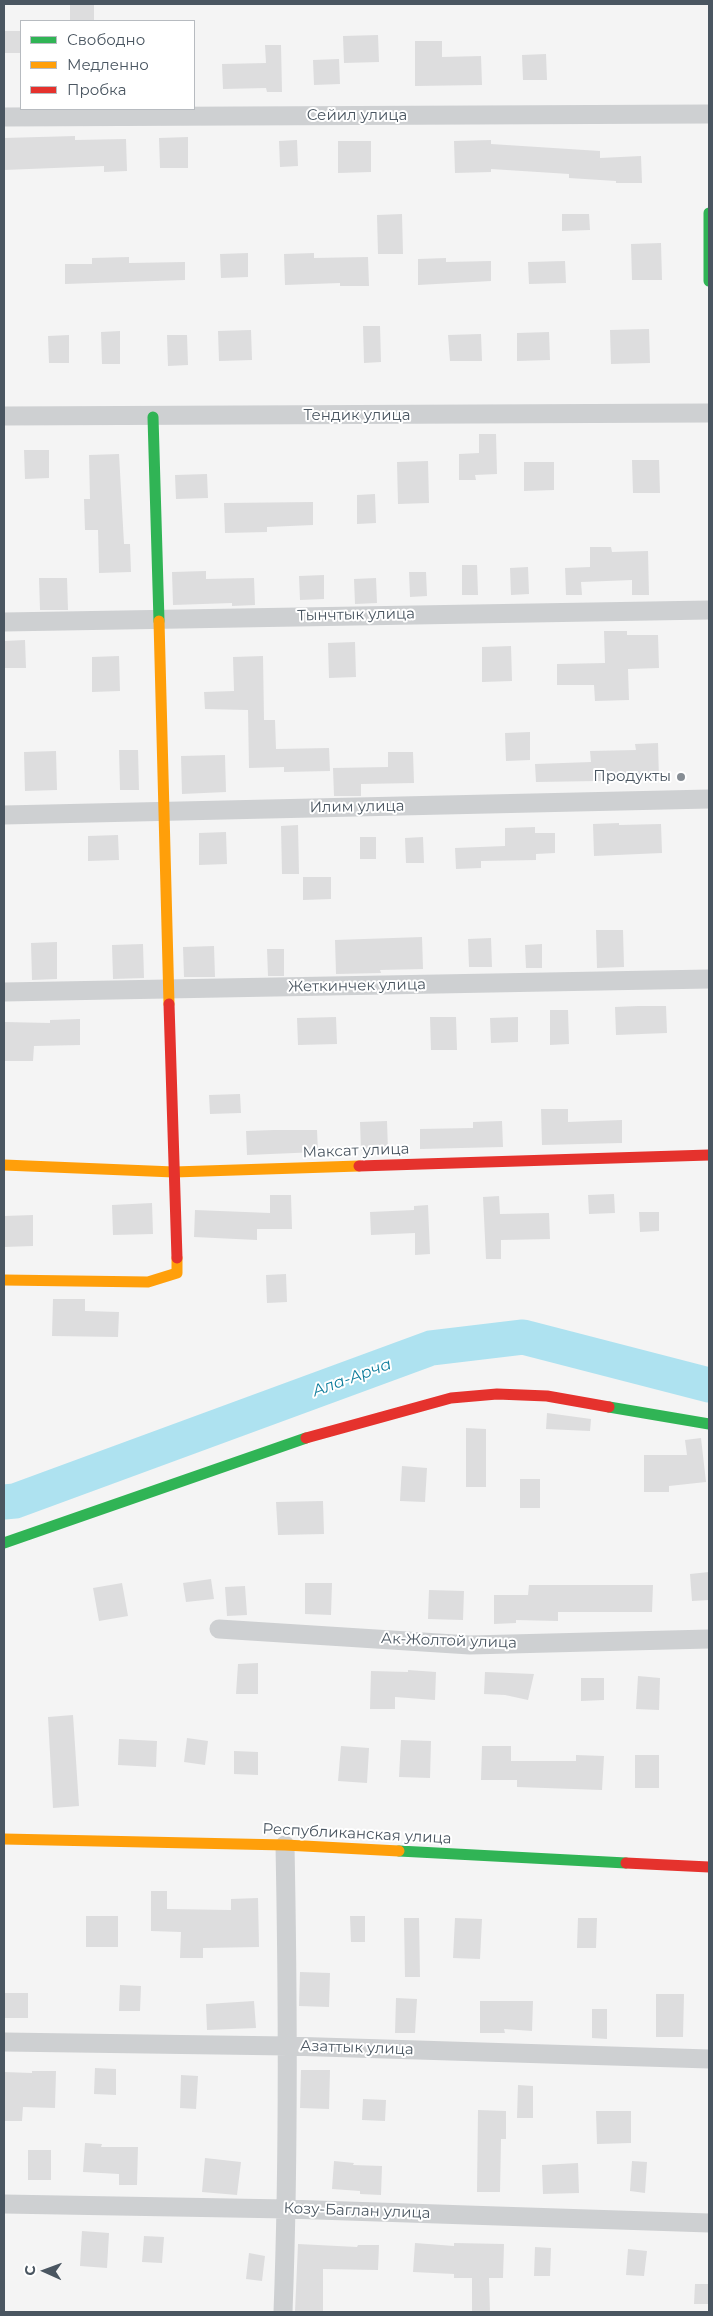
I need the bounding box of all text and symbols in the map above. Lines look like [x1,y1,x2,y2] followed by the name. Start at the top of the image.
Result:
[20,20,195,110] legend
[67,30,145,49] text: Свободно
[67,55,149,74] text: Медленно
[67,80,126,99] text: Пробка
[307,107,407,125] street label: Сейил улица
[304,407,410,425] street label: Тендик улица
[297,605,415,625] street label: Тынчтык улица
[593,768,671,786] place label: Продукты
[675,771,687,783] marker: Продукты
[309,797,405,817] street label: Илим улица
[288,976,426,996] street label: Жеткинчек улица
[302,1140,410,1162] street label: Максат улица
[310,1355,394,1401] water label: Ала-Арча
[381,1630,517,1652] street label: Ак-Жолтой улица
[262,1820,452,1848] street label: Республиканская улица
[300,2037,414,2059] street label: Азаттык улица
[283,2199,431,2223] street label: Козу-Баглан улица
[20,2246,70,2296] north arrow
[21,2265,39,2276] text: С

